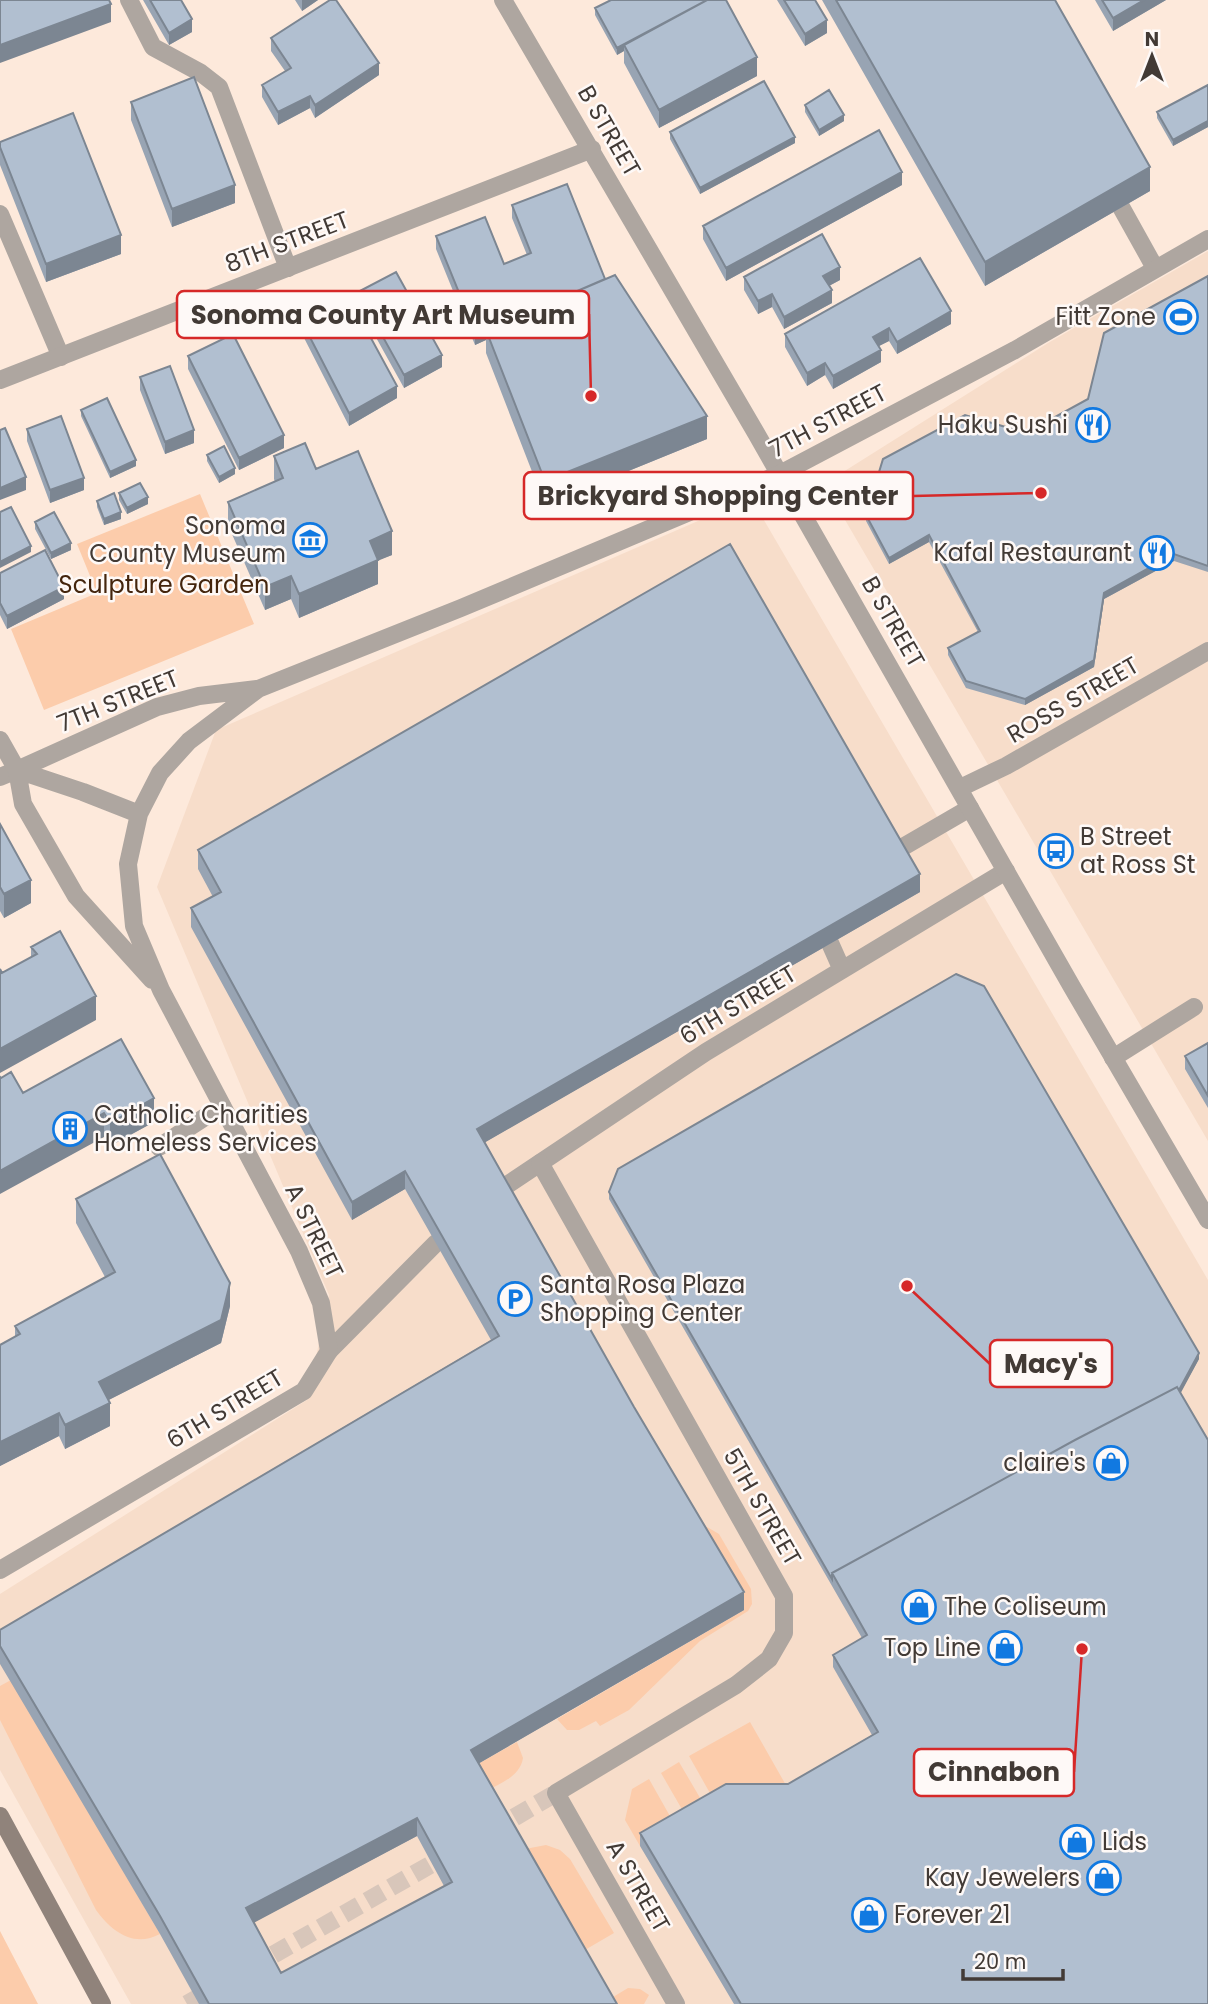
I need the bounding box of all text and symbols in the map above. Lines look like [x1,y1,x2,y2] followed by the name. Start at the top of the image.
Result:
[1117,21,1187,91] north arrow
[1145,26,1159,53] text: N
[570,79,649,182] street label: B STREET
[220,203,354,280] street label: 8TH STREET
[177,291,589,338] callout: Sonoma County Art Museum
[191,297,575,333] text: Sonoma County Art Museum
[1162,298,1200,336] sports icon: Fitt Zone
[1056,300,1156,333] place label: Fitt Zone
[763,376,892,465] street label: 7TH STREET
[1074,406,1112,444] restaurant icon: Haku Sushi
[938,408,1068,441] place label: Haku Sushi
[524,472,913,519] callout: Brickyard Shopping Center
[538,478,898,514] text: Brickyard Shopping Center
[89,509,286,570] place label: Sonoma County Museum
[291,521,329,559] museum icon: Sonoma County Museum
[1138,534,1176,572] restaurant icon: Kafal Restaurant
[933,536,1132,569] place label: Kafal Restaurant
[59,568,269,601] park label: Sculpture Garden
[854,570,933,673] street label: B STREET
[1001,648,1145,751] street label: ROSS STREET
[52,661,184,740] street label: 7TH STREET
[1080,820,1196,881] place label: B Street at Ross St
[1037,832,1075,870] bus stop icon: B Street at Ross St
[673,957,802,1052] street label: 6TH STREET
[94,1098,317,1159] place label: Catholic Charities Homeless Services
[51,1110,89,1148] building icon: Catholic Charities Homeless Services
[277,1178,352,1284] street label: A STREET
[540,1268,745,1329] place label: Santa Rosa Plaza Shopping Center
[496,1280,534,1318] parking icon: Santa Rosa Plaza Shopping Center
[990,1340,1112,1387] callout: Macy's
[1004,1346,1098,1382] text: Macy's
[160,1361,289,1456] street label: 6TH STREET
[716,1442,809,1571] street label: 5TH STREET
[1092,1444,1130,1482] shop icon: claire's
[1003,1446,1086,1479] place label: claire's
[900,1588,938,1626] shop icon: The Coliseum
[944,1590,1107,1623] place label: The Coliseum
[986,1629,1024,1667] shop icon: Top Line
[884,1631,981,1664] place label: Top Line
[914,1749,1074,1796] callout: Cinnabon
[928,1754,1060,1790] text: Cinnabon
[1058,1823,1096,1861] shop icon: Lids
[1102,1825,1147,1858] place label: Lids
[599,1833,678,1938] street label: A STREET
[1085,1859,1123,1897] shop icon: Kay Jewelers
[925,1861,1080,1894] place label: Kay Jewelers
[850,1896,888,1934] shop icon: Forever 21
[894,1898,1010,1931] place label: Forever 21
[963,1938,1063,1982] scale bar
[974,1947,1027,1976] text: 20 m

